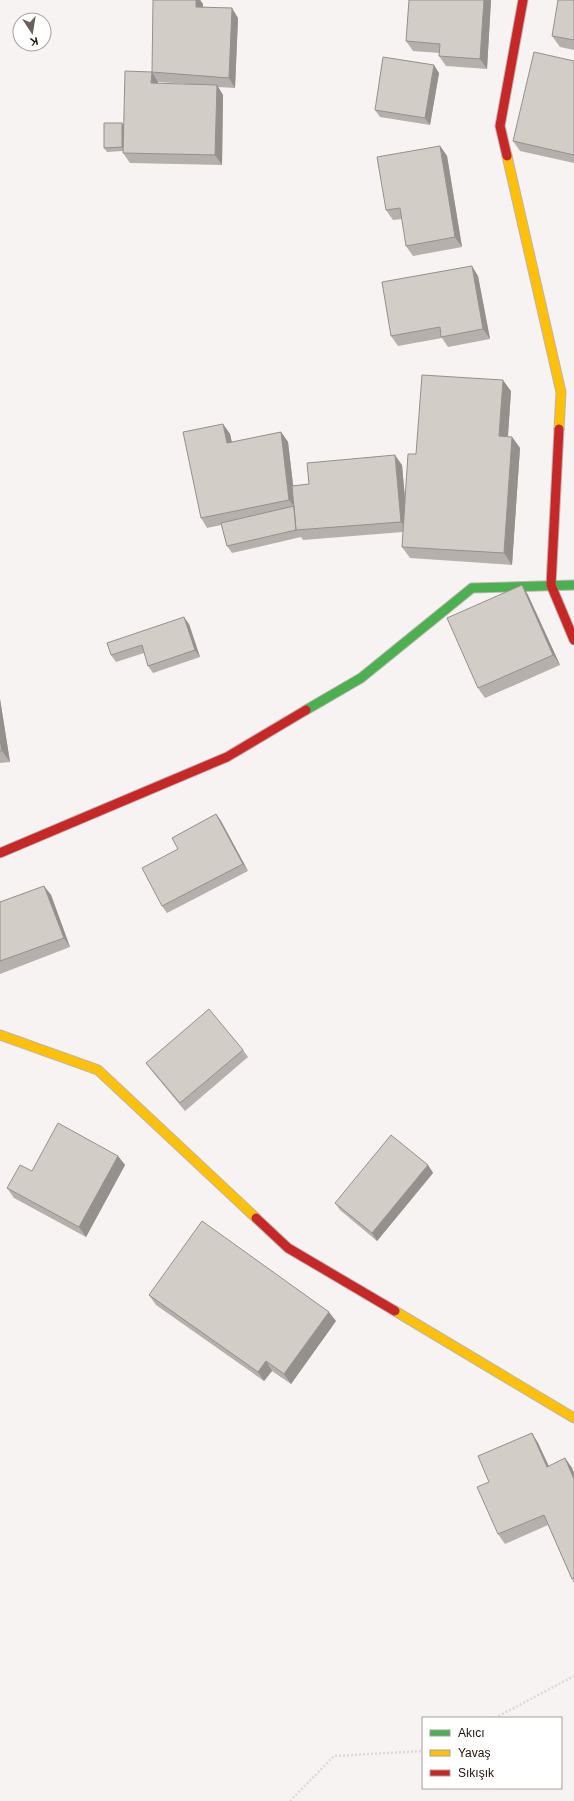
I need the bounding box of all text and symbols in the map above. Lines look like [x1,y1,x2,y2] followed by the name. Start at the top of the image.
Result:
[12,12,52,52] north arrow
[29,35,39,48] text: K
[422,1717,562,1789] legend
[458,1726,485,1740] text: Akıcı
[458,1746,490,1760] text: Yavaş
[458,1766,495,1780] text: Sıkışık

